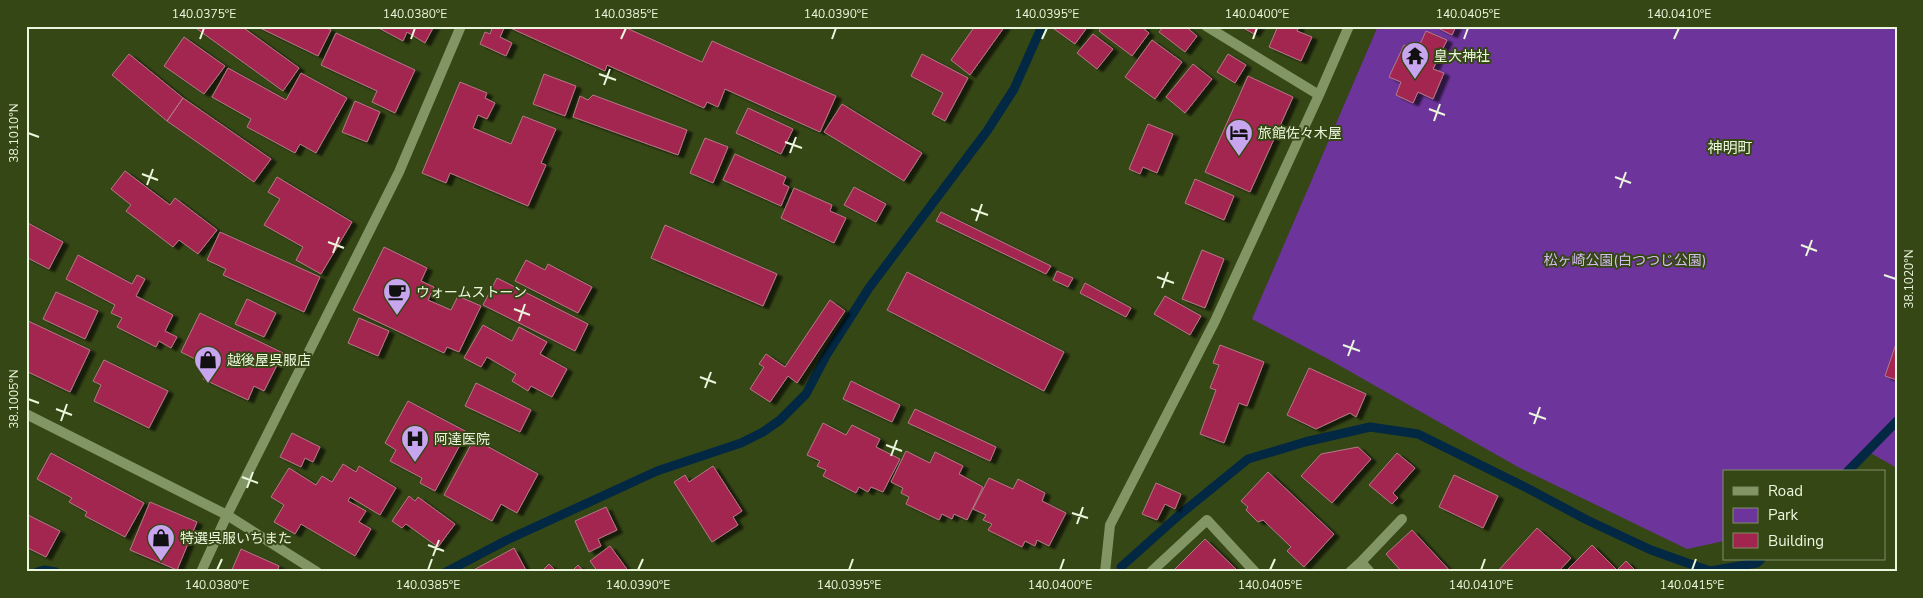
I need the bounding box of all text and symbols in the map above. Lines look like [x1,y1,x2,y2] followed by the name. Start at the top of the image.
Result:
[172,6,236,22] text: 140.0375°E
[383,6,447,22] text: 140.0380°E
[594,6,658,22] text: 140.0385°E
[804,6,868,22] text: 140.0390°E
[1015,6,1079,22] text: 140.0395°E
[1225,6,1289,22] text: 140.0400°E
[1436,6,1500,22] text: 140.0405°E
[1647,6,1711,22] text: 140.0410°E
[1400,41,1430,80] temple icon: 皇大神社
[1434,47,1490,66] place label: 皇大神社
[6,103,22,163] text: 38.1010°N
[1224,118,1254,157] hotel icon: 旅館佐々木屋
[1258,124,1342,143] place label: 旅館佐々木屋
[1707,138,1753,158] district label: 神明町
[1901,249,1917,309] text: 38.1020°N
[1544,251,1706,270] park label: 松ヶ崎公園(白つつじ公園)
[382,277,412,316] cafe icon: ウォームストーン
[416,283,527,302] place label: ウォームストーン
[193,345,223,384] shop icon: 越後屋呉服店
[227,351,311,370] place label: 越後屋呉服店
[6,369,22,429] text: 38.1005°N
[400,424,430,463] hospital icon: 阿達医院
[434,430,490,449] place label: 阿達医院
[1723,470,1886,560] legend
[1768,481,1803,501] text: Road
[1768,505,1798,525] text: Park
[146,523,176,562] shop icon: 特選呉服いちまた
[180,529,292,548] place label: 特選呉服いちまた
[1768,531,1824,551] text: Building
[185,577,249,593] text: 140.0380°E
[396,577,460,593] text: 140.0385°E
[606,577,670,593] text: 140.0390°E
[817,577,881,593] text: 140.0395°E
[1028,577,1092,593] text: 140.0400°E
[1238,577,1302,593] text: 140.0405°E
[1449,577,1513,593] text: 140.0410°E
[1660,577,1724,593] text: 140.0415°E

